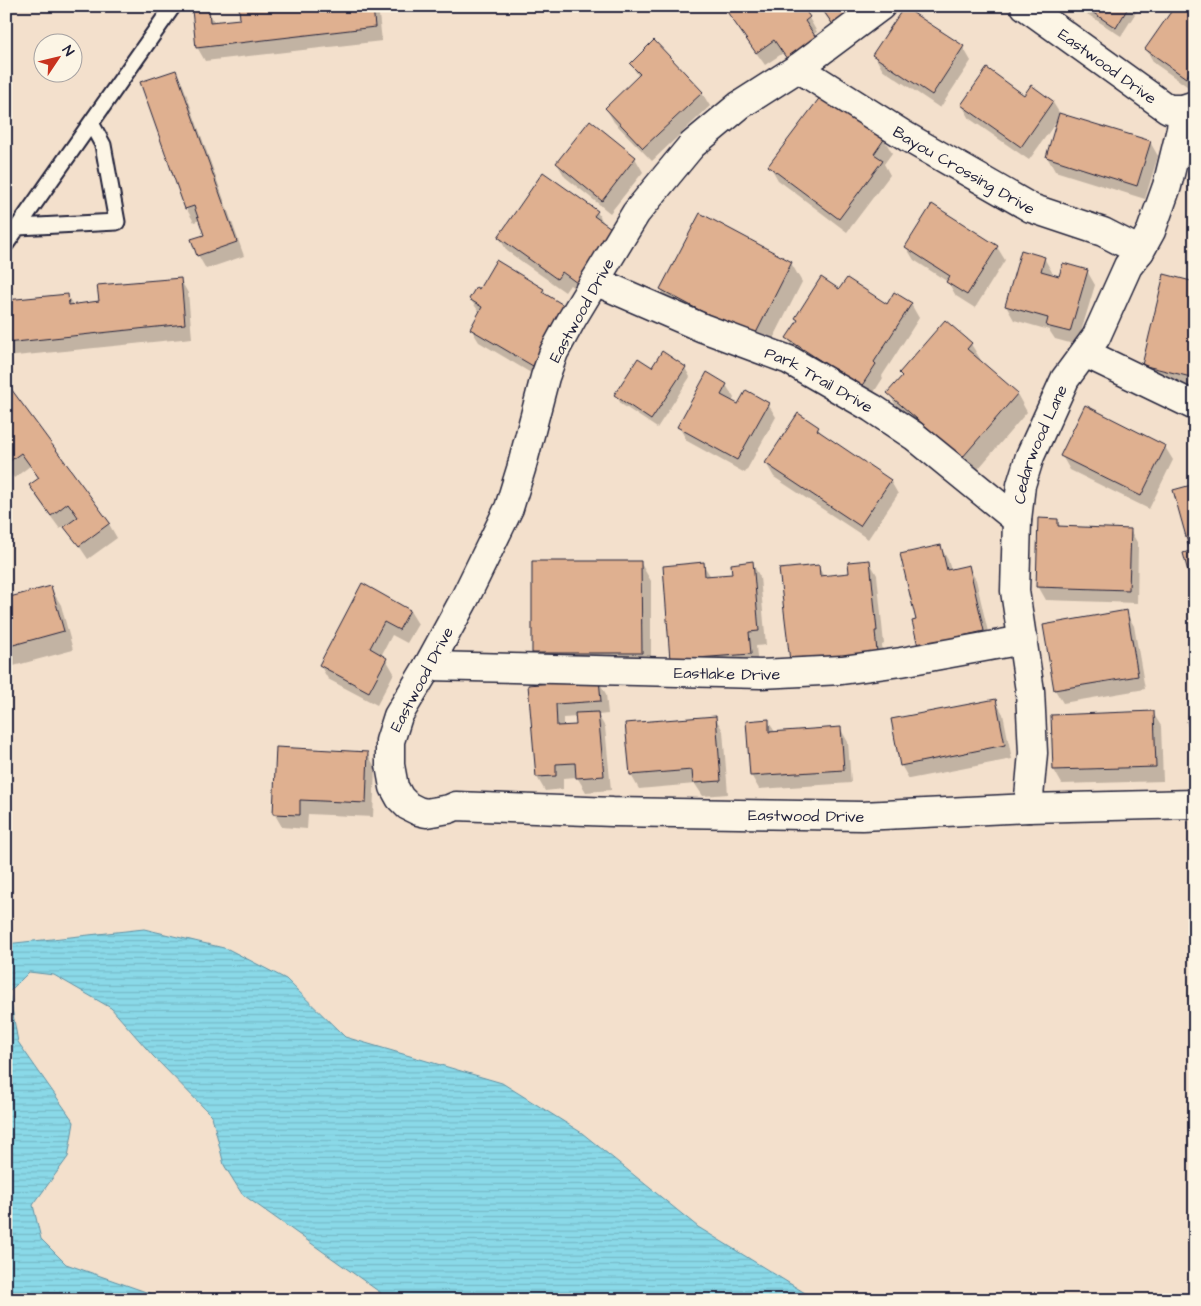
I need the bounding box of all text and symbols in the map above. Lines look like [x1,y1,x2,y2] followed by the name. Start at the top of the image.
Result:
[1054,24,1161,110] street label: Eastwood Drive
[32,32,82,82] north arrow
[57,42,79,61] text: N
[888,121,1039,220] street label: Bayou Crossing Drive
[544,254,620,367] street label: Eastwood Drive
[762,342,877,418] street label: Park Trail Drive
[1009,381,1073,505] street label: Cedarwood Lane
[385,623,459,736] street label: Eastwood Drive
[674,662,781,686] street label: Eastlake Drive
[748,804,865,828] street label: Eastwood Drive

